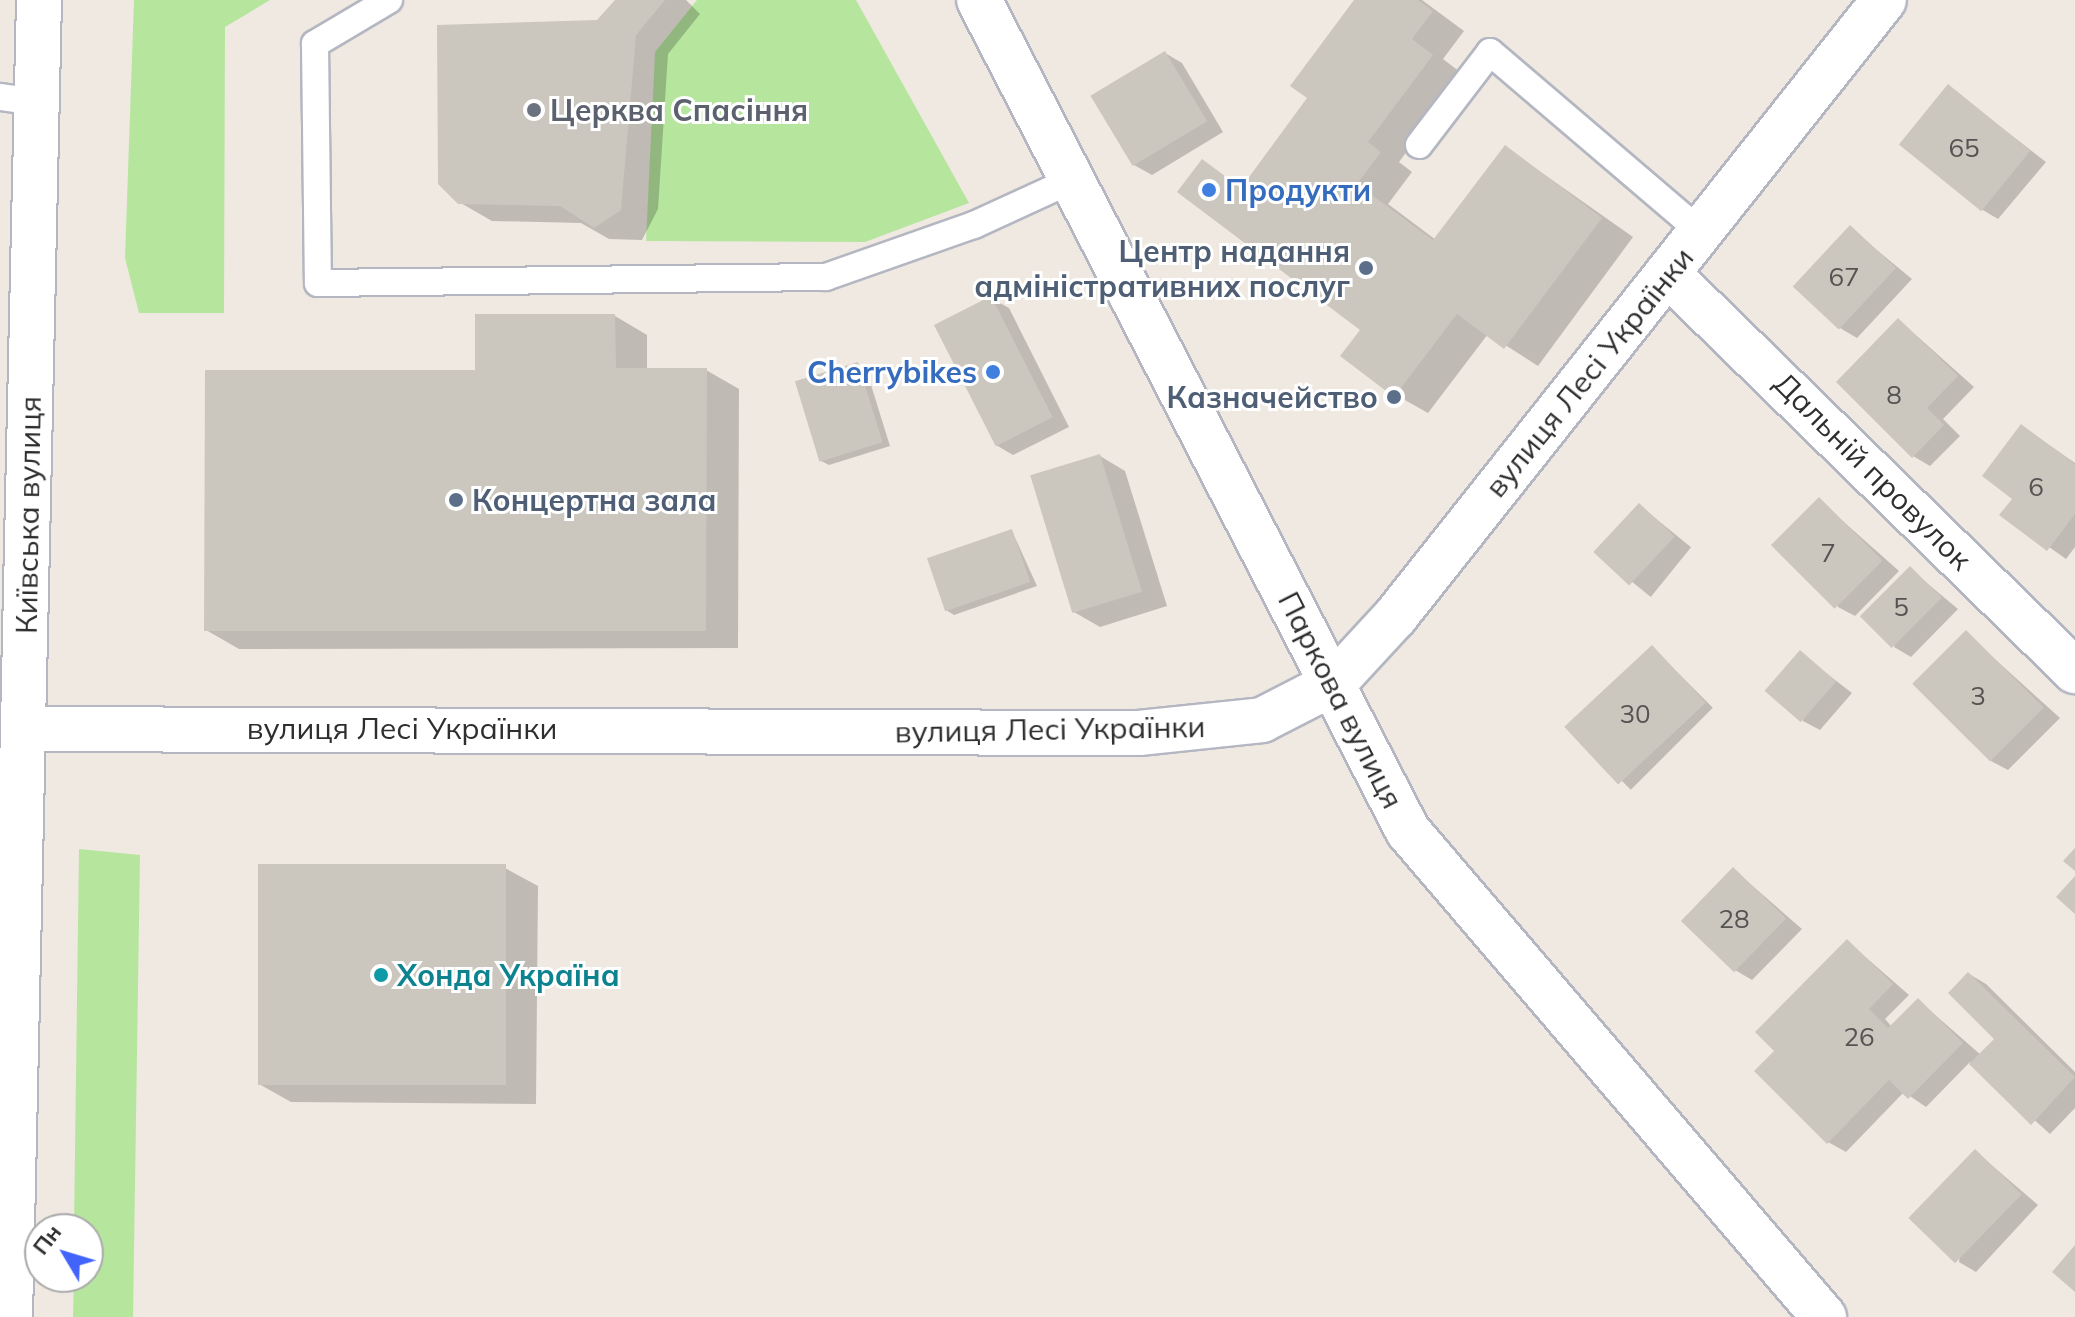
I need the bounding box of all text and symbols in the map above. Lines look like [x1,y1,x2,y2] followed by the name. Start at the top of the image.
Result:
[550,92,808,128] place label: Церква Спасіння
[525,101,543,119] marker: Церква Спасіння
[1948,132,1980,164] house number: 65
[1225,172,1371,208] place label: Продукти
[1200,181,1218,199] marker: Продукти
[974,233,1350,304] place label: Центр надання адміністративних послуг
[1477,240,1701,504] street label: вулиця Лесі Українки
[1357,259,1375,277] marker: Центр надання адміністративних послуг
[1828,261,1860,293] house number: 67
[807,354,977,390] place label: Сherrybikes
[984,363,1002,381] marker: Сherrybikes
[1767,365,1979,577] street label: Дальній провулок
[1166,379,1378,415] place label: Казначейство
[1886,379,1902,411] house number: 8
[1385,388,1403,406] marker: Казначейство
[8,396,48,634] street label: Київська вулиця
[2028,471,2044,503] house number: 6
[472,482,717,518] place label: Концертна зала
[447,491,465,509] marker: Концертна зала
[1820,537,1836,569] house number: 7
[1271,586,1411,814] street label: Паркова вулиця
[1893,591,1909,623] house number: 5
[1970,680,1986,712] house number: 3
[1619,698,1651,730] house number: 30
[894,708,1206,750] street label: вулиця Лесі Українки
[247,710,557,746] street label: вулиця Лесі Українки
[1718,903,1750,935] house number: 28
[397,957,620,993] place label: Хонда Україна
[372,966,390,984] marker: Хонда Україна
[1843,1021,1875,1053] house number: 26
[24,1213,104,1293] north arrow
[26,1219,67,1260] text: Пн

